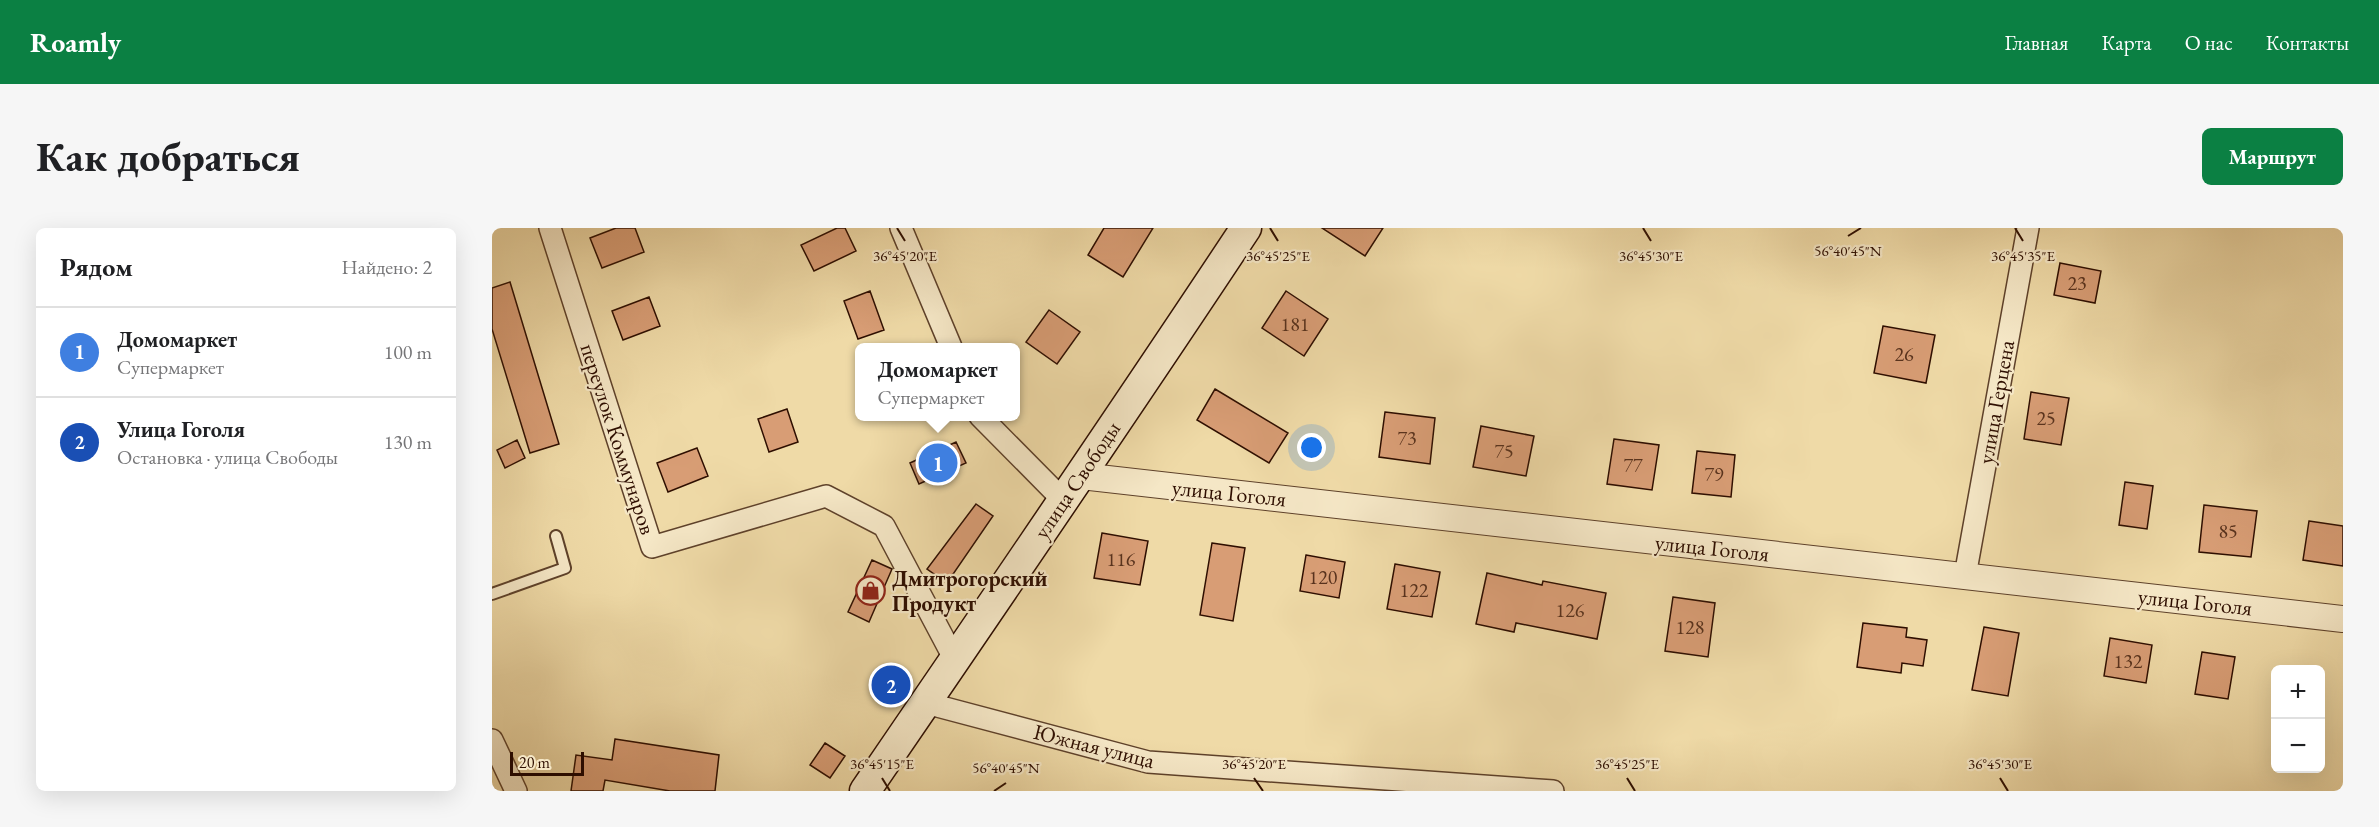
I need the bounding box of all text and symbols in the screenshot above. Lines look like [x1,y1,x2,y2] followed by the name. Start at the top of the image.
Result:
[30,24,121,60] text: Roamly
[2004,29,2068,56] text: Главная
[2101,29,2152,56] text: Карта
[2185,29,2233,56] text: О нас
[2266,29,2349,56] text: Контакты
[2202,128,2343,185] button: Маршрут
[36,129,300,184] text: Как добраться
[1814,241,1882,260] text: 56°40'45"N
[873,246,938,265] text: 36°45'20"E
[1246,246,1311,265] text: 36°45'25"E
[1619,246,1684,265] text: 36°45'30"E
[1991,246,2056,265] text: 36°45'35"E
[60,250,133,284] text: Рядом
[341,254,432,280] text: Найдено: 2
[2067,270,2087,296] house number: 23
[1281,311,1309,337] house number: 181
[117,325,237,354] text: Домомаркет
[1971,338,2021,466] street label: улица Герцена
[74,339,85,365] text: 1
[384,339,432,365] text: 100 m
[573,340,663,538] street label: переулок Коммунаров
[1894,341,1914,367] house number: 26
[855,343,1020,421] popup
[117,354,224,380] text: Супермаркет
[877,355,998,384] text: Домомаркет
[877,384,984,410] text: Супермаркет
[2036,405,2056,431] house number: 25
[117,415,245,444] text: Улица Гоголя
[1027,416,1127,544] street label: улица Свободы
[1397,425,1417,451] house number: 73
[74,429,85,455] text: 2
[384,429,432,455] text: 130 m
[1297,433,1326,462] your location
[1494,438,1514,464] house number: 75
[918,440,958,486] pin: 1
[117,444,338,470] text: Остановка · улица Свободы
[1623,452,1643,478] house number: 77
[1704,461,1724,487] house number: 79
[1170,473,1288,513] street label: улица Гоголя
[2218,518,2238,544] house number: 85
[1653,528,1771,568] street label: улица Гоголя
[1107,546,1136,572] house number: 116
[892,564,1048,618] place label: Дмитрогорский Продукт
[1309,564,1338,590] house number: 120
[855,575,887,607] shop icon: Дмитрогорский Продукт
[1400,577,1429,603] house number: 122
[2136,582,2254,622] street label: улица Гоголя
[1556,597,1585,623] house number: 126
[1676,614,1704,640] house number: 128
[2114,648,2143,674] house number: 132
[872,662,910,708] pin: 2
[2271,665,2325,773] map controls
[2271,665,2325,719] button: +
[1030,717,1158,775] street label: Южная улица
[2271,719,2325,773] button: −
[510,749,584,776] scale bar
[519,752,550,773] text: 20 m
[850,754,915,773] text: 36°45'15"E
[1222,754,1287,773] text: 36°45'20"E
[1595,754,1660,773] text: 36°45'25"E
[1968,754,2033,773] text: 36°45'30"E
[972,758,1040,777] text: 56°40'45"N

